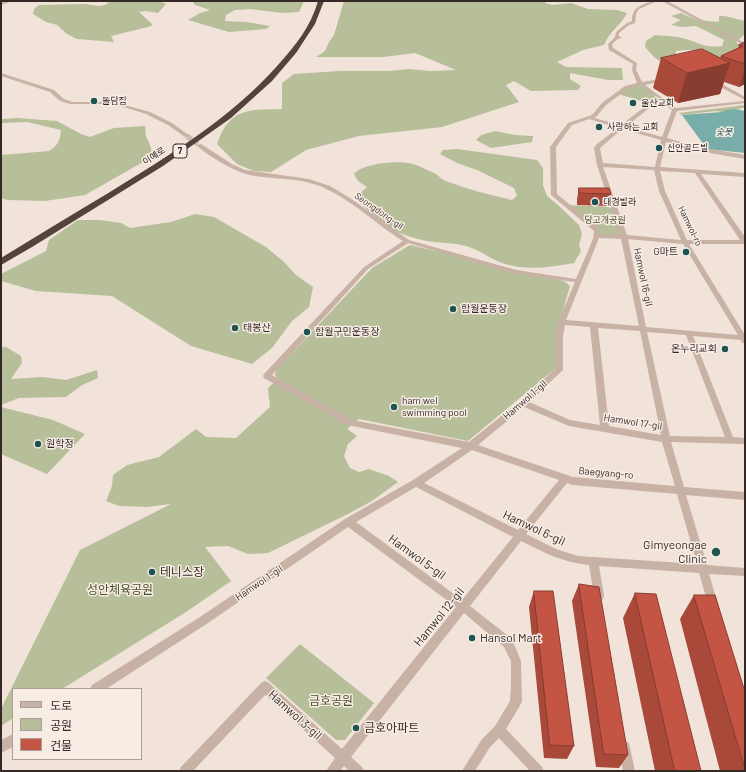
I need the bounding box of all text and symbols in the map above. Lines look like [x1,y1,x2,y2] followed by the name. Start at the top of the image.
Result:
[89,96,99,106] marker: 돌담집
[102,96,127,106] place label: 돌담집
[628,98,638,108] marker: 울산교회
[641,98,674,108] place label: 울산교회
[594,122,604,132] marker: 사랑하는 교회
[607,122,658,132] place label: 사랑하는 교회
[716,127,732,137] water label: 숯못
[654,143,664,153] marker: 신안골드빌
[667,143,708,153] place label: 신안골드빌
[173,144,187,158] road number: 7
[141,145,167,167] street label: 이예로
[353,190,405,232] street label: Seongdong-gil
[590,197,600,207] marker: 대경빌라
[603,197,636,207] place label: 대경빌라
[676,204,704,248] street label: Hamwol-ro
[584,215,626,225] park label: 당고개공원
[653,246,678,258] place label: G마트
[631,247,655,307] street label: Hamwol 16-gil
[681,247,691,257] marker: G마트
[461,303,507,315] place label: 함월운동장
[448,304,458,314] marker: 함월운동장
[243,322,271,334] place label: 태봉산
[230,323,240,333] marker: 태봉산
[315,326,379,338] place label: 함월구민운동장
[302,327,312,337] marker: 함월구민운동장
[671,343,717,355] place label: 온누리교회
[720,344,730,354] marker: 온누리교회
[501,378,549,422] street label: Hamwol 1-gil
[402,395,467,418] place label: ham wel swimming pool
[389,402,399,412] marker: ham wel swimming pool
[603,411,663,433] street label: Hamwol 17-gil
[46,438,74,450] place label: 원학정
[33,439,43,449] marker: 원학정
[578,465,634,481] street label: Baegyang-ro
[501,507,567,549] street label: Hamwol 6-gil
[386,531,448,583] street label: Hamwol 5-gil
[643,538,707,566] place label: Gimyeongae Clinic
[710,546,722,558] marker: Gimyeongae Clinic
[233,563,285,603] street label: Hamwol 1-gil
[160,565,204,579] place label: 테니스장
[147,567,157,577] marker: 테니스장
[87,583,153,597] park label: 성안체육공원
[411,585,467,649] street label: Hamwol 12-gil
[480,631,542,645] place label: Hansol Mart
[467,633,477,643] marker: Hansol Mart
[265,687,325,743] street label: Hamwol 3-gil
[12,688,142,760] legend
[309,694,353,708] park label: 금호공원
[50,698,72,712] text: 도로
[50,718,72,732] text: 공원
[364,721,419,735] place label: 금호아파트
[351,723,361,733] marker: 금호아파트
[50,738,72,752] text: 건물

